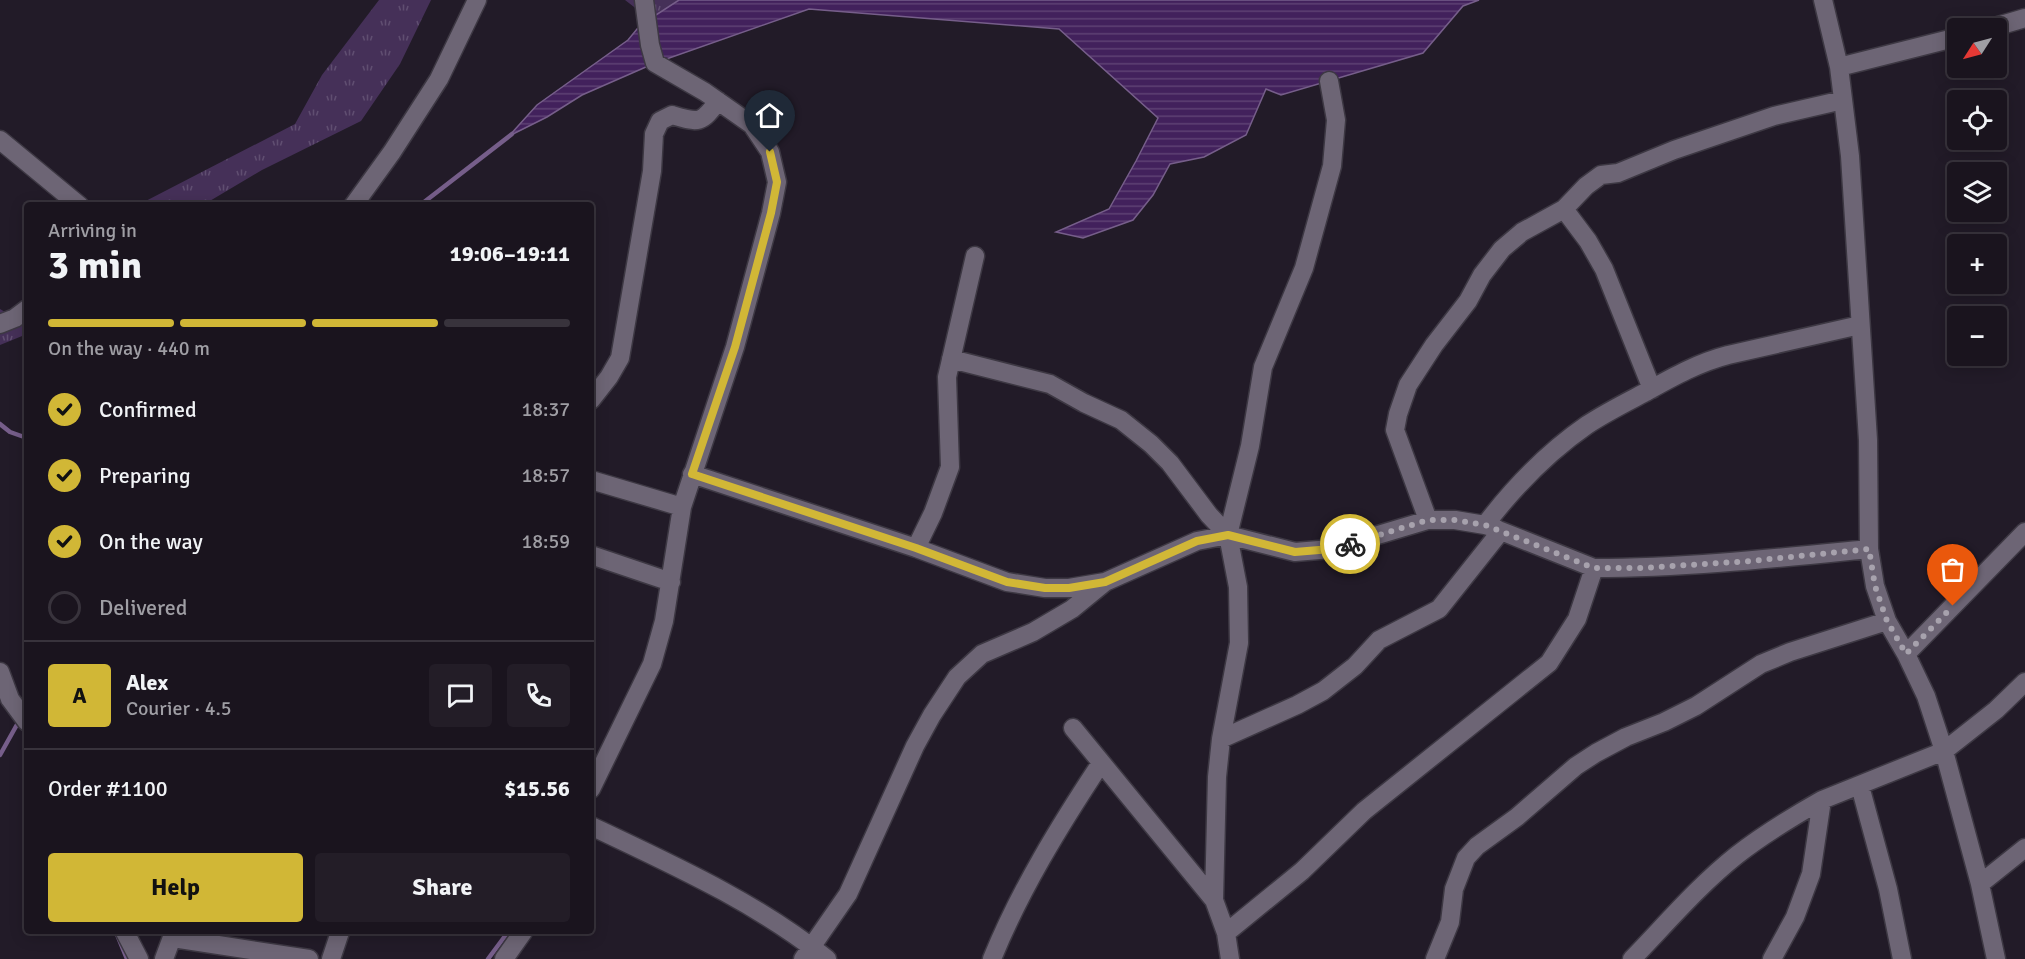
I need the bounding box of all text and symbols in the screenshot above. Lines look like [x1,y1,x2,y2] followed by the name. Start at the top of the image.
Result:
[1947,18,2007,78] north arrow
[1947,18,2007,366] map controls
[744,90,795,152] pin
[1947,90,2007,150] button: locate
[753,99,786,132] icon: home
[1947,162,2007,222] button: layers
[48,218,137,243] text: Arriving in
[1947,234,2007,294] button: +
[450,240,570,267] text: 19:06–19:11
[48,241,142,289] text: 3 min
[1947,306,2007,366] button: −
[48,336,210,361] text: On the way · 440 m
[48,393,81,426] icon: check
[99,396,197,423] text: Confirmed
[521,397,570,422] text: 18:37
[48,459,81,492] icon: check
[99,462,191,489] text: Preparing
[521,463,570,488] text: 18:57
[1320,514,1380,574] courier
[48,525,81,558] icon: check
[99,528,203,555] text: On the way
[1334,528,1367,561] icon: bike
[521,529,570,554] text: 18:59
[1927,544,1978,606] pin
[1936,553,1969,586] icon: bag
[99,594,187,621] text: Delivered
[429,664,492,727] button: chat
[507,664,570,727] button: phone
[126,669,168,696] text: Alex
[72,682,87,709] text: A
[126,696,232,721] text: Courier · 4.5
[48,775,168,802] text: Order #1100
[504,775,570,802] text: $15.56
[48,853,303,922] button: Help
[315,853,570,922] button: Share

